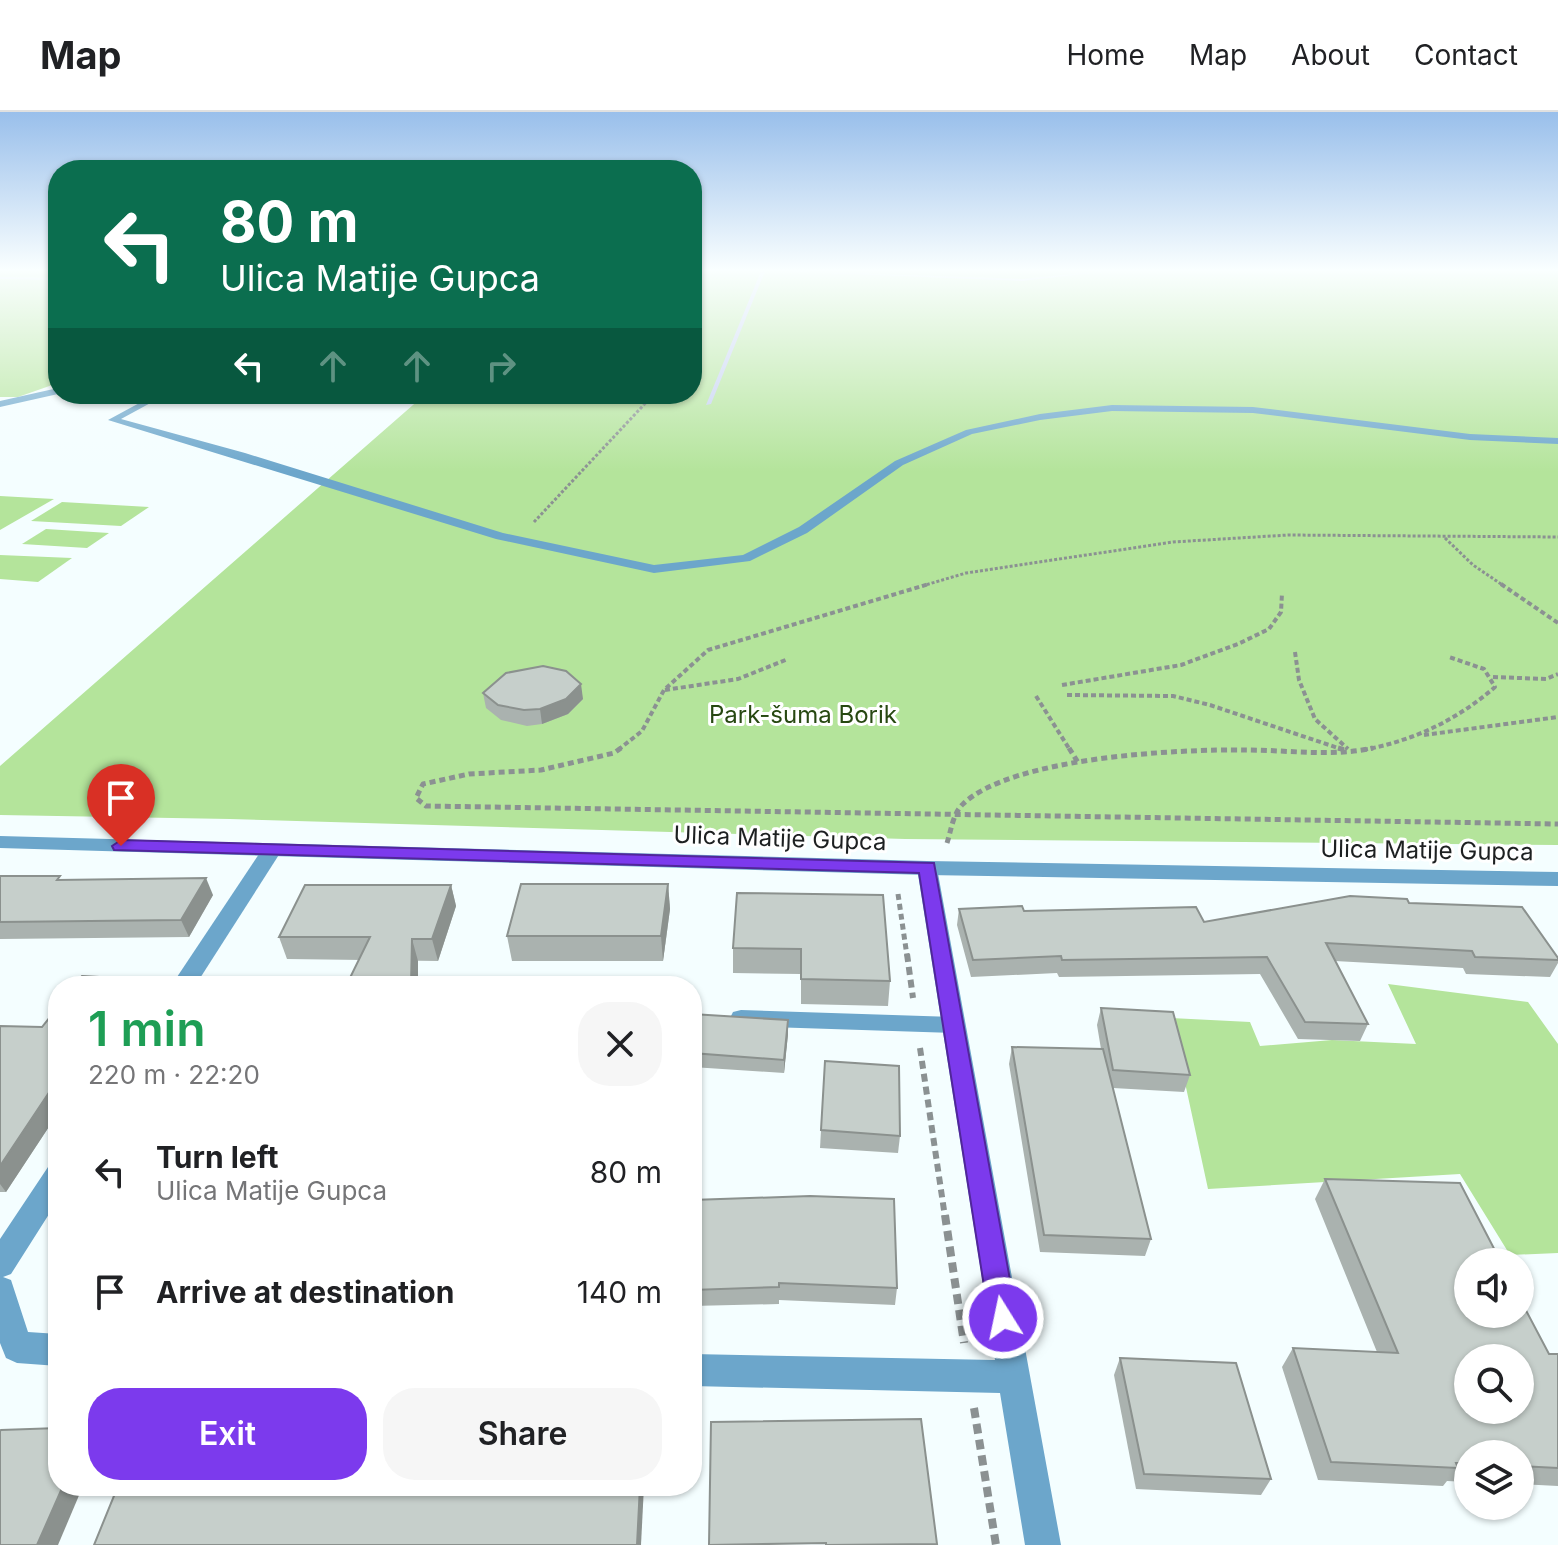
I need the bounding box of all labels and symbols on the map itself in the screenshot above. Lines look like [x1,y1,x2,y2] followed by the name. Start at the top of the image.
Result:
[709,700,897,729] park label: Park-šuma Borik
[87,764,155,846] pin
[673,820,887,856] street label: Ulica Matije Gupca
[1320,834,1534,866] street label: Ulica Matije Gupca
[961,1276,1045,1360] position arrow

